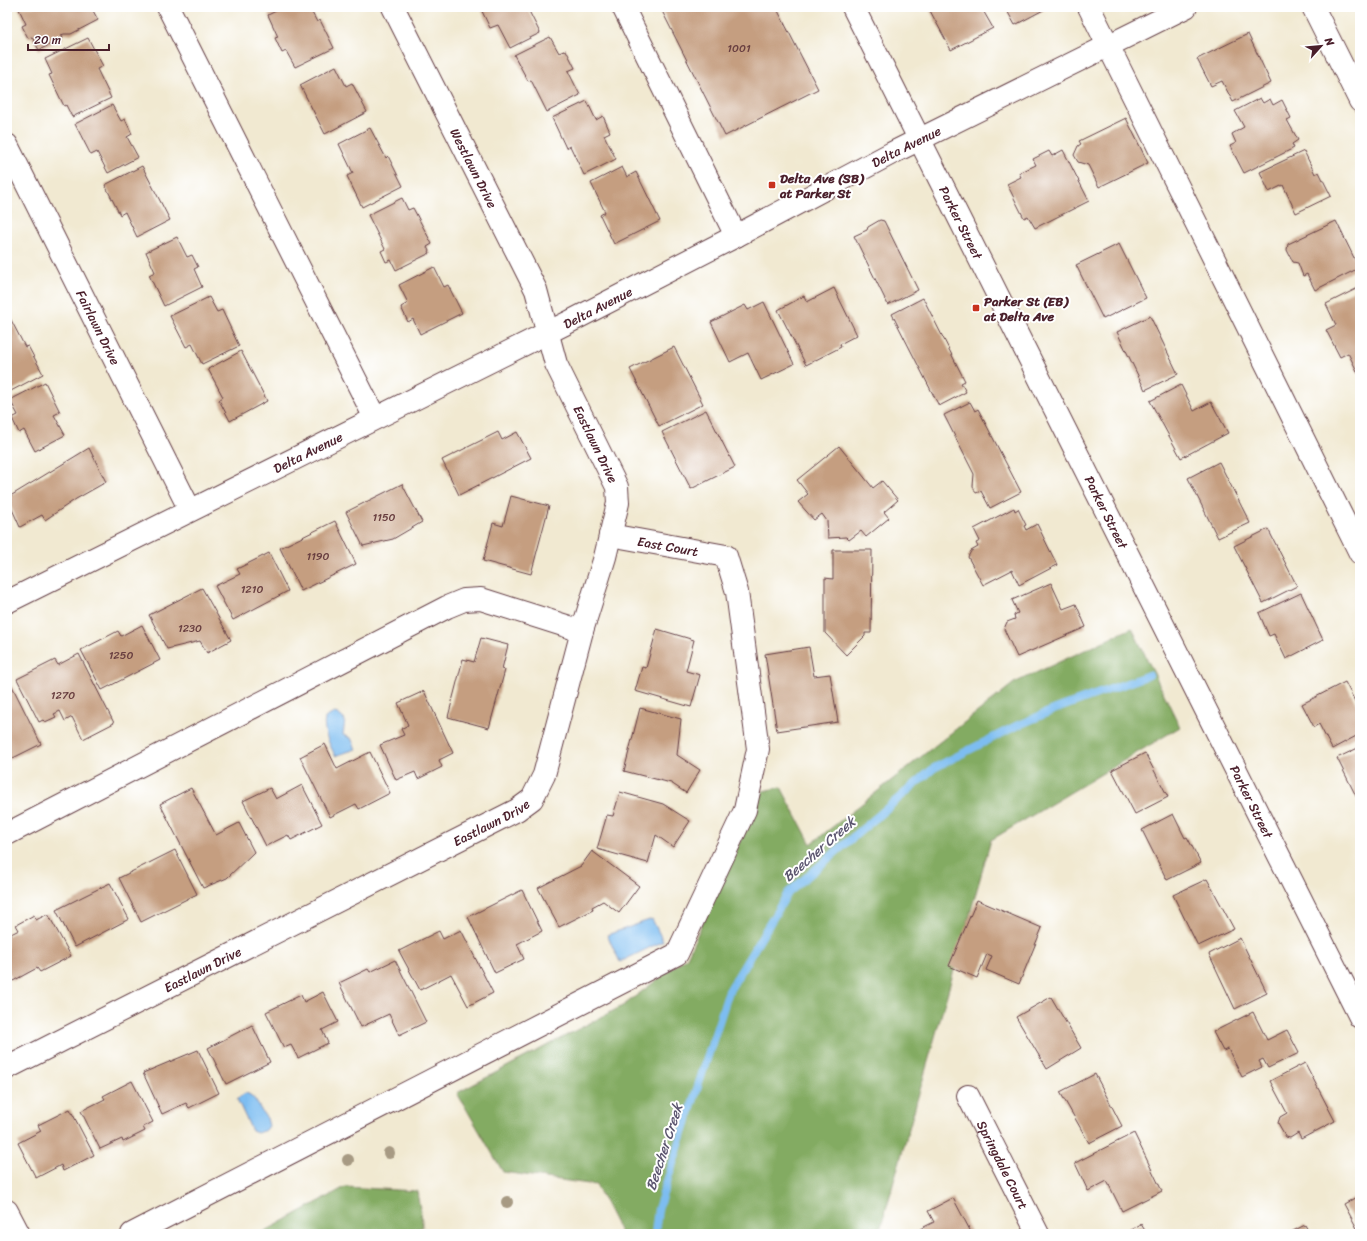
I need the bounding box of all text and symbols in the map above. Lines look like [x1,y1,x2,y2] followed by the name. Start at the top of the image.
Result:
[28,26,109,52] scale bar
[1301,26,1341,66] north arrow
[34,29,61,51] text: 20 m
[1319,33,1340,50] text: N
[727,39,751,58] house number: 1001
[867,119,945,174] street label: Delta Avenue
[443,124,504,213] street label: Westlawn Drive
[779,167,865,205] place label: Delta Ave (SB) at Parker St
[767,180,777,190] marker: Delta Ave (SB) at Parker St
[933,182,989,264] street label: Parker Street
[559,280,637,335] street label: Delta Avenue
[69,286,127,370] street label: Fairlawn Drive
[983,290,1069,328] place label: Parker St (EB) at Delta Ave
[971,303,981,313] marker: Parker St (EB) at Delta Ave
[567,401,625,487] street label: Eastlawn Drive
[269,425,347,480] street label: Delta Avenue
[1078,471,1134,554] street label: Parker Street
[372,508,396,527] house number: 1150
[636,530,700,563] street label: East Court
[306,547,330,566] house number: 1190
[241,580,263,599] house number: 1210
[178,619,202,638] house number: 1230
[109,646,133,665] house number: 1250
[51,686,75,705] house number: 1270
[1223,761,1280,843] street label: Parker Street
[449,793,535,853] street label: Eastlawn Drive
[777,809,863,888] water label: Beecher Creek
[160,940,246,999] street label: Eastlawn Drive
[639,1099,691,1194] water label: Beecher Creek
[970,1116,1035,1214] street label: Springdale Court

